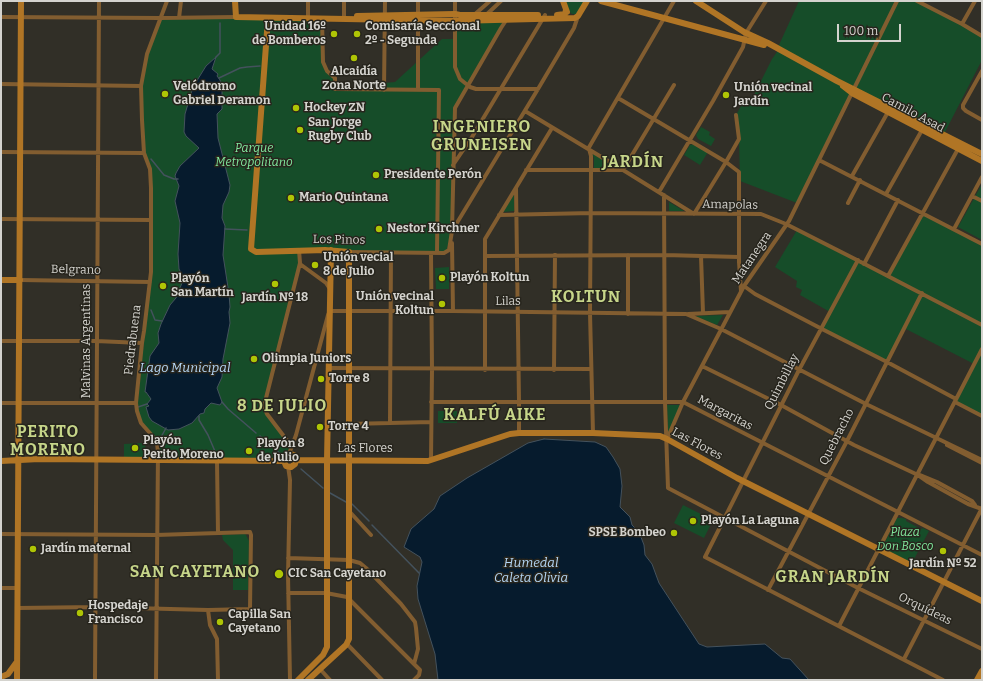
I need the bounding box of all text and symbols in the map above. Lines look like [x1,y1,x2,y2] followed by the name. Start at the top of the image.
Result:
[839,16,903,42] scale bar
[252,20,326,48] place label: Unidad 16º de Bomberos
[365,20,480,48] place label: Comisaría Seccional 2º - Segunda
[844,24,878,38] text: 100 m
[329,29,339,39] marker: Unidad 16º de Bomberos
[352,29,362,39] marker: Comisaría Seccional 2º - Segunda
[349,53,359,63] marker: Alcaidía Zona Norte
[322,65,386,93] place label: Alcaidía Zona Norte
[173,80,270,108] place label: Velódromo Gabriel Deramon
[734,81,812,109] place label: Unión vecinal Jardín
[160,89,170,99] marker: Velódromo Gabriel Deramon
[721,90,731,100] marker: Unión vecinal Jardín
[879,90,947,136] street label: Camilo Asad
[304,101,365,115] place label: Hockey ZN
[291,103,301,113] marker: Hockey ZN
[308,116,372,144] place label: San Jorge Rugby Club
[431,118,533,156] district label: INGENIERO GRUNEISEN
[295,125,305,135] marker: San Jorge Rugby Club
[215,142,293,170] park label: Parque Metropolitano
[602,153,664,173] district label: JARDÍN
[384,168,482,182] place label: Presidente Perón
[371,170,381,180] marker: Presidente Perón
[299,191,388,205] place label: Mario Quintana
[286,193,296,203] marker: Mario Quintana
[702,197,758,213] street label: Amapolas
[387,222,479,236] place label: Nestor Kirchner
[374,224,384,234] marker: Nestor Kirchner
[729,229,775,287] street label: Matanegra
[313,232,365,248] street label: Los Pinos
[323,251,393,279] place label: Unión vecial 8 de Julio
[310,260,320,270] marker: Unión vecial 8 de Julio
[51,262,101,278] street label: Belgrano
[450,271,529,285] place label: Playón Koltun
[171,272,234,300] place label: Playón San Martín
[437,273,447,283] marker: Playón Koltun
[270,279,280,289] marker: Jardín Nº 18
[158,281,168,291] marker: Playón San Martín
[80,284,94,398] street label: Malvinas Argentinas
[551,288,621,308] district label: KOLTUN
[356,290,434,318] place label: Unión vecinal Koltun
[242,291,308,305] place label: Jardín Nº 18
[495,295,521,309] street label: Lilas
[437,299,447,309] marker: Unión vecinal Koltun
[122,304,144,376] street label: Piedrabuena
[762,351,802,413] street label: Quimbillay
[262,352,351,366] place label: Olimpia Juniors
[249,354,259,364] marker: Olimpia Juniors
[140,360,230,376] water label: Lago Municipal
[329,372,370,386] place label: Torre 8
[316,374,326,384] marker: Torre 8
[695,392,755,434] street label: Margaritas
[237,397,327,417] district label: 8 DE JULIO
[444,406,546,426] district label: KALFÚ AIKE
[817,406,857,468] street label: Quebracho
[328,420,369,434] place label: Torre 4
[315,422,325,432] marker: Torre 4
[10,423,86,461] district label: PERITO MORENO
[669,425,725,463] street label: Las Flores
[143,434,224,462] place label: Playón Perito Moreno
[257,437,305,465] place label: Playón 8 de Julio
[337,442,393,456] street label: Las Flores
[130,443,140,453] marker: Playón Perito Moreno
[244,446,254,456] marker: Playón 8 de Julio
[701,514,799,528] place label: Playón La Laguna
[688,516,698,526] marker: Playón La Laguna
[589,526,666,540] place label: SPSE Bombeo
[877,526,933,554] park label: Plaza Don Bosco
[669,528,679,538] marker: SPSE Bombeo
[41,542,131,556] place label: Jardín maternal
[28,544,38,554] marker: Jardín maternal
[938,546,948,556] marker: Jardín Nº 52
[494,555,568,586] water label: Humedal Caleta Olivia
[909,557,977,571] place label: Jardín Nº 52
[130,563,260,583] district label: SAN CAYETANO
[288,567,386,581] place label: CIC San Cayetano
[273,568,285,580] marker: CIC San Cayetano
[775,568,891,588] district label: GRAN JARDÍN
[896,590,954,628] street label: Orquídeas
[88,599,148,627] place label: Hospedaje Francisco
[75,608,85,618] marker: Hospedaje Francisco
[228,608,291,636] place label: Capilla San Cayetano
[215,617,225,627] marker: Capilla San Cayetano

